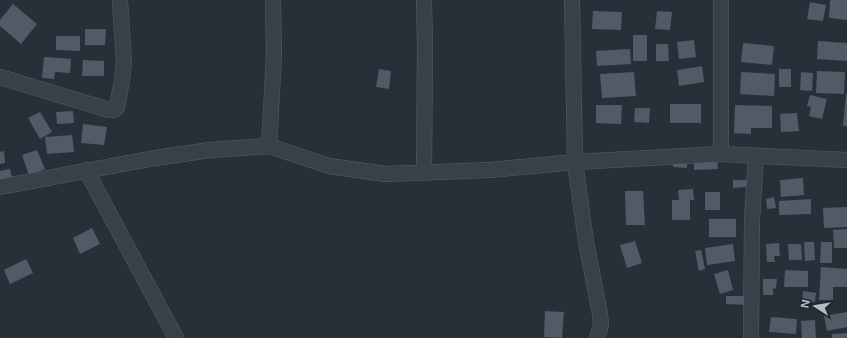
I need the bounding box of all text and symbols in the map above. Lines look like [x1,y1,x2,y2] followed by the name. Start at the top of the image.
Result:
[795,286,835,326] north arrow
[797,298,813,309] text: N

